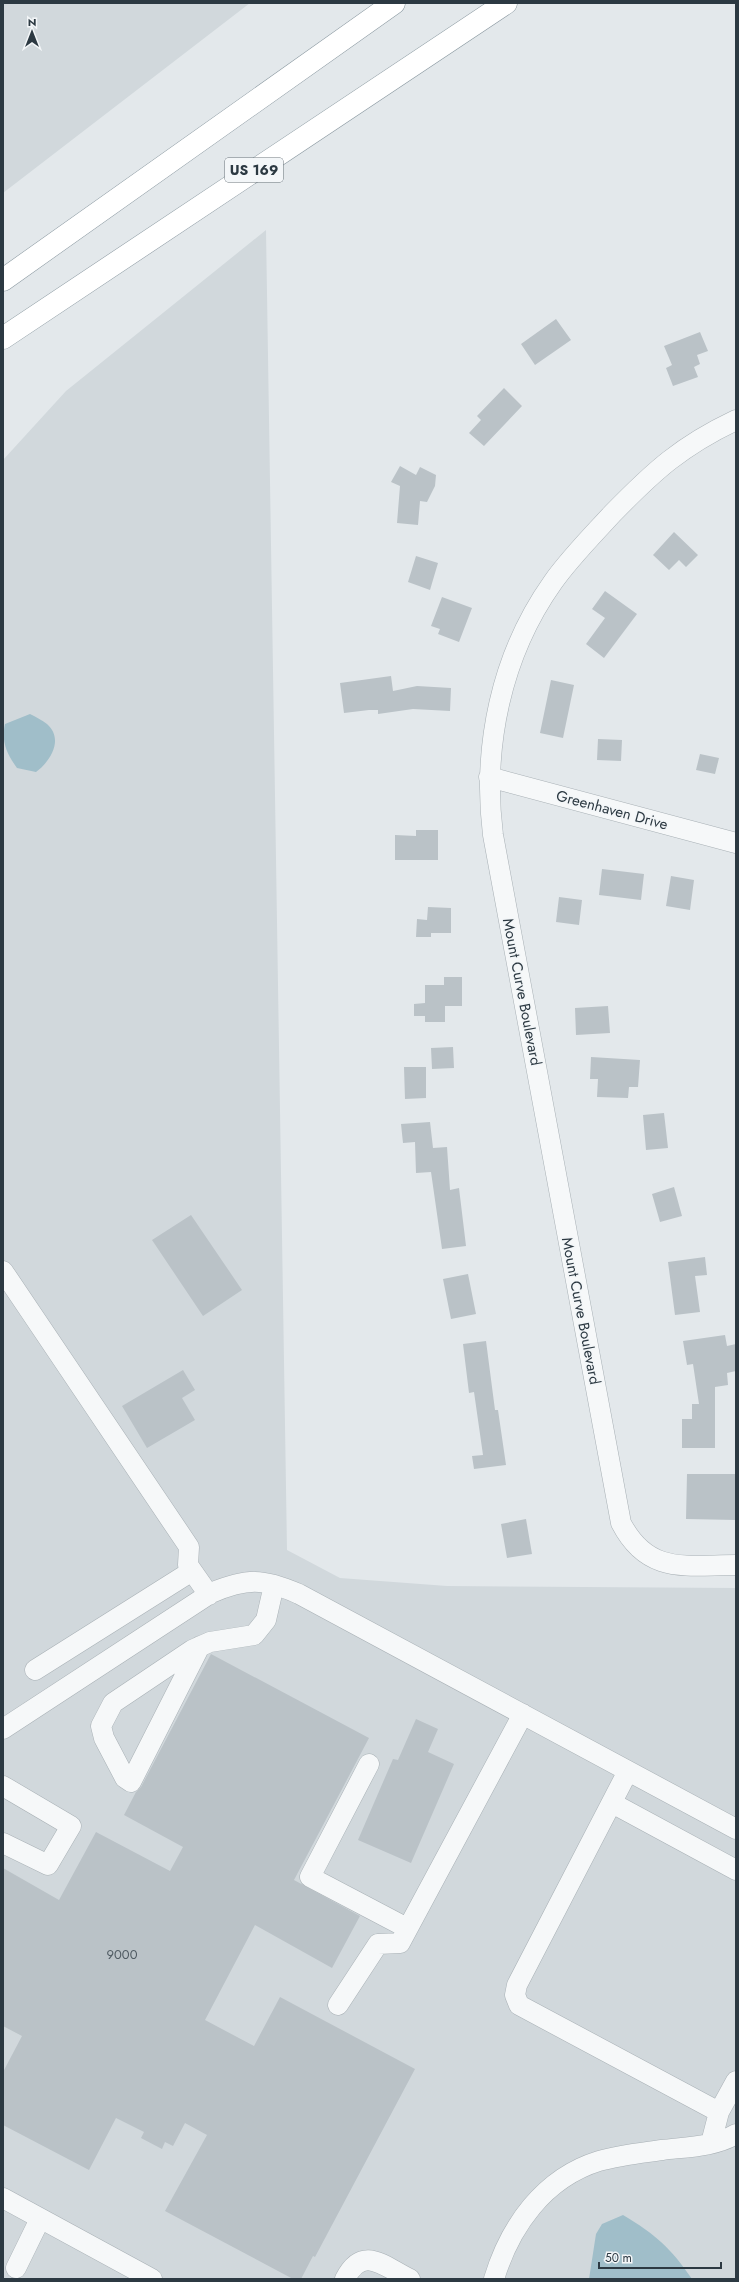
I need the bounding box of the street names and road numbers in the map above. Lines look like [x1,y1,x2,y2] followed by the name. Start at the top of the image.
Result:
[225,158,283,182] road number: US 169
[554,785,671,836] street label: Greenhaven Drive
[497,917,547,1067] street label: Mount Curve Boulevard
[556,1236,606,1386] street label: Mount Curve Boulevard

